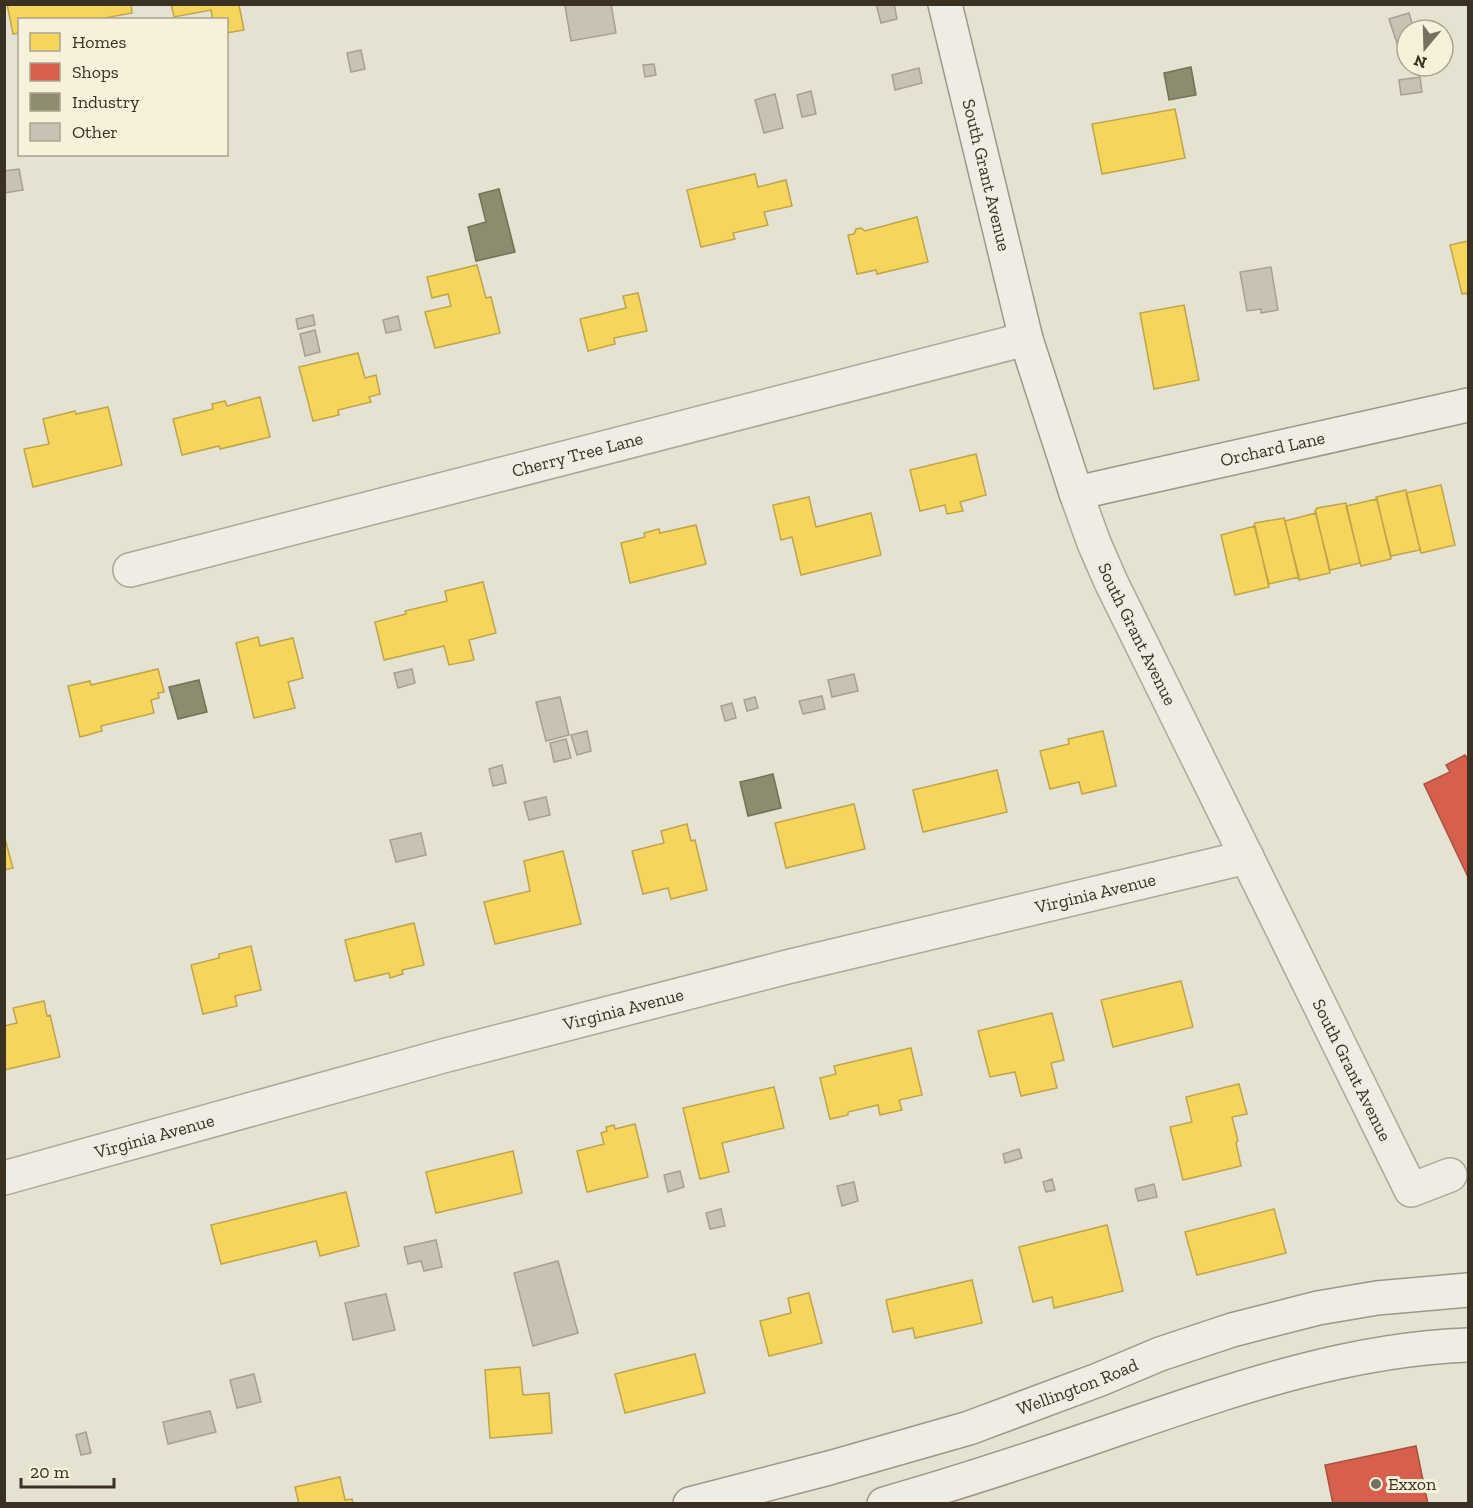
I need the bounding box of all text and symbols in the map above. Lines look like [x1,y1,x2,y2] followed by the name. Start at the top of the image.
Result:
[18,18,228,156] legend
[1395,18,1455,78] north arrow
[72,31,126,53] text: Homes
[1411,51,1429,73] text: N
[72,61,119,83] text: Shops
[72,91,140,113] text: Industry
[957,97,1015,253] street label: South Grant Avenue
[72,121,118,143] text: Other
[1218,426,1327,471] street label: Orchard Lane
[509,427,645,482] street label: Cherry Tree Lane
[1093,560,1181,709] street label: South Grant Avenue
[1032,868,1158,919] street label: Virginia Avenue
[560,983,686,1036] street label: Virginia Avenue
[1307,995,1396,1145] street label: South Grant Avenue
[91,1109,217,1164] street label: Virginia Avenue
[1014,1353,1141,1420] street label: Wellington Road
[21,1451,114,1489] scale bar
[30,1461,70,1483] text: 20 m
[1388,1473,1437,1495] place label: Exxon
[1369,1477,1383,1491] marker: Exxon

